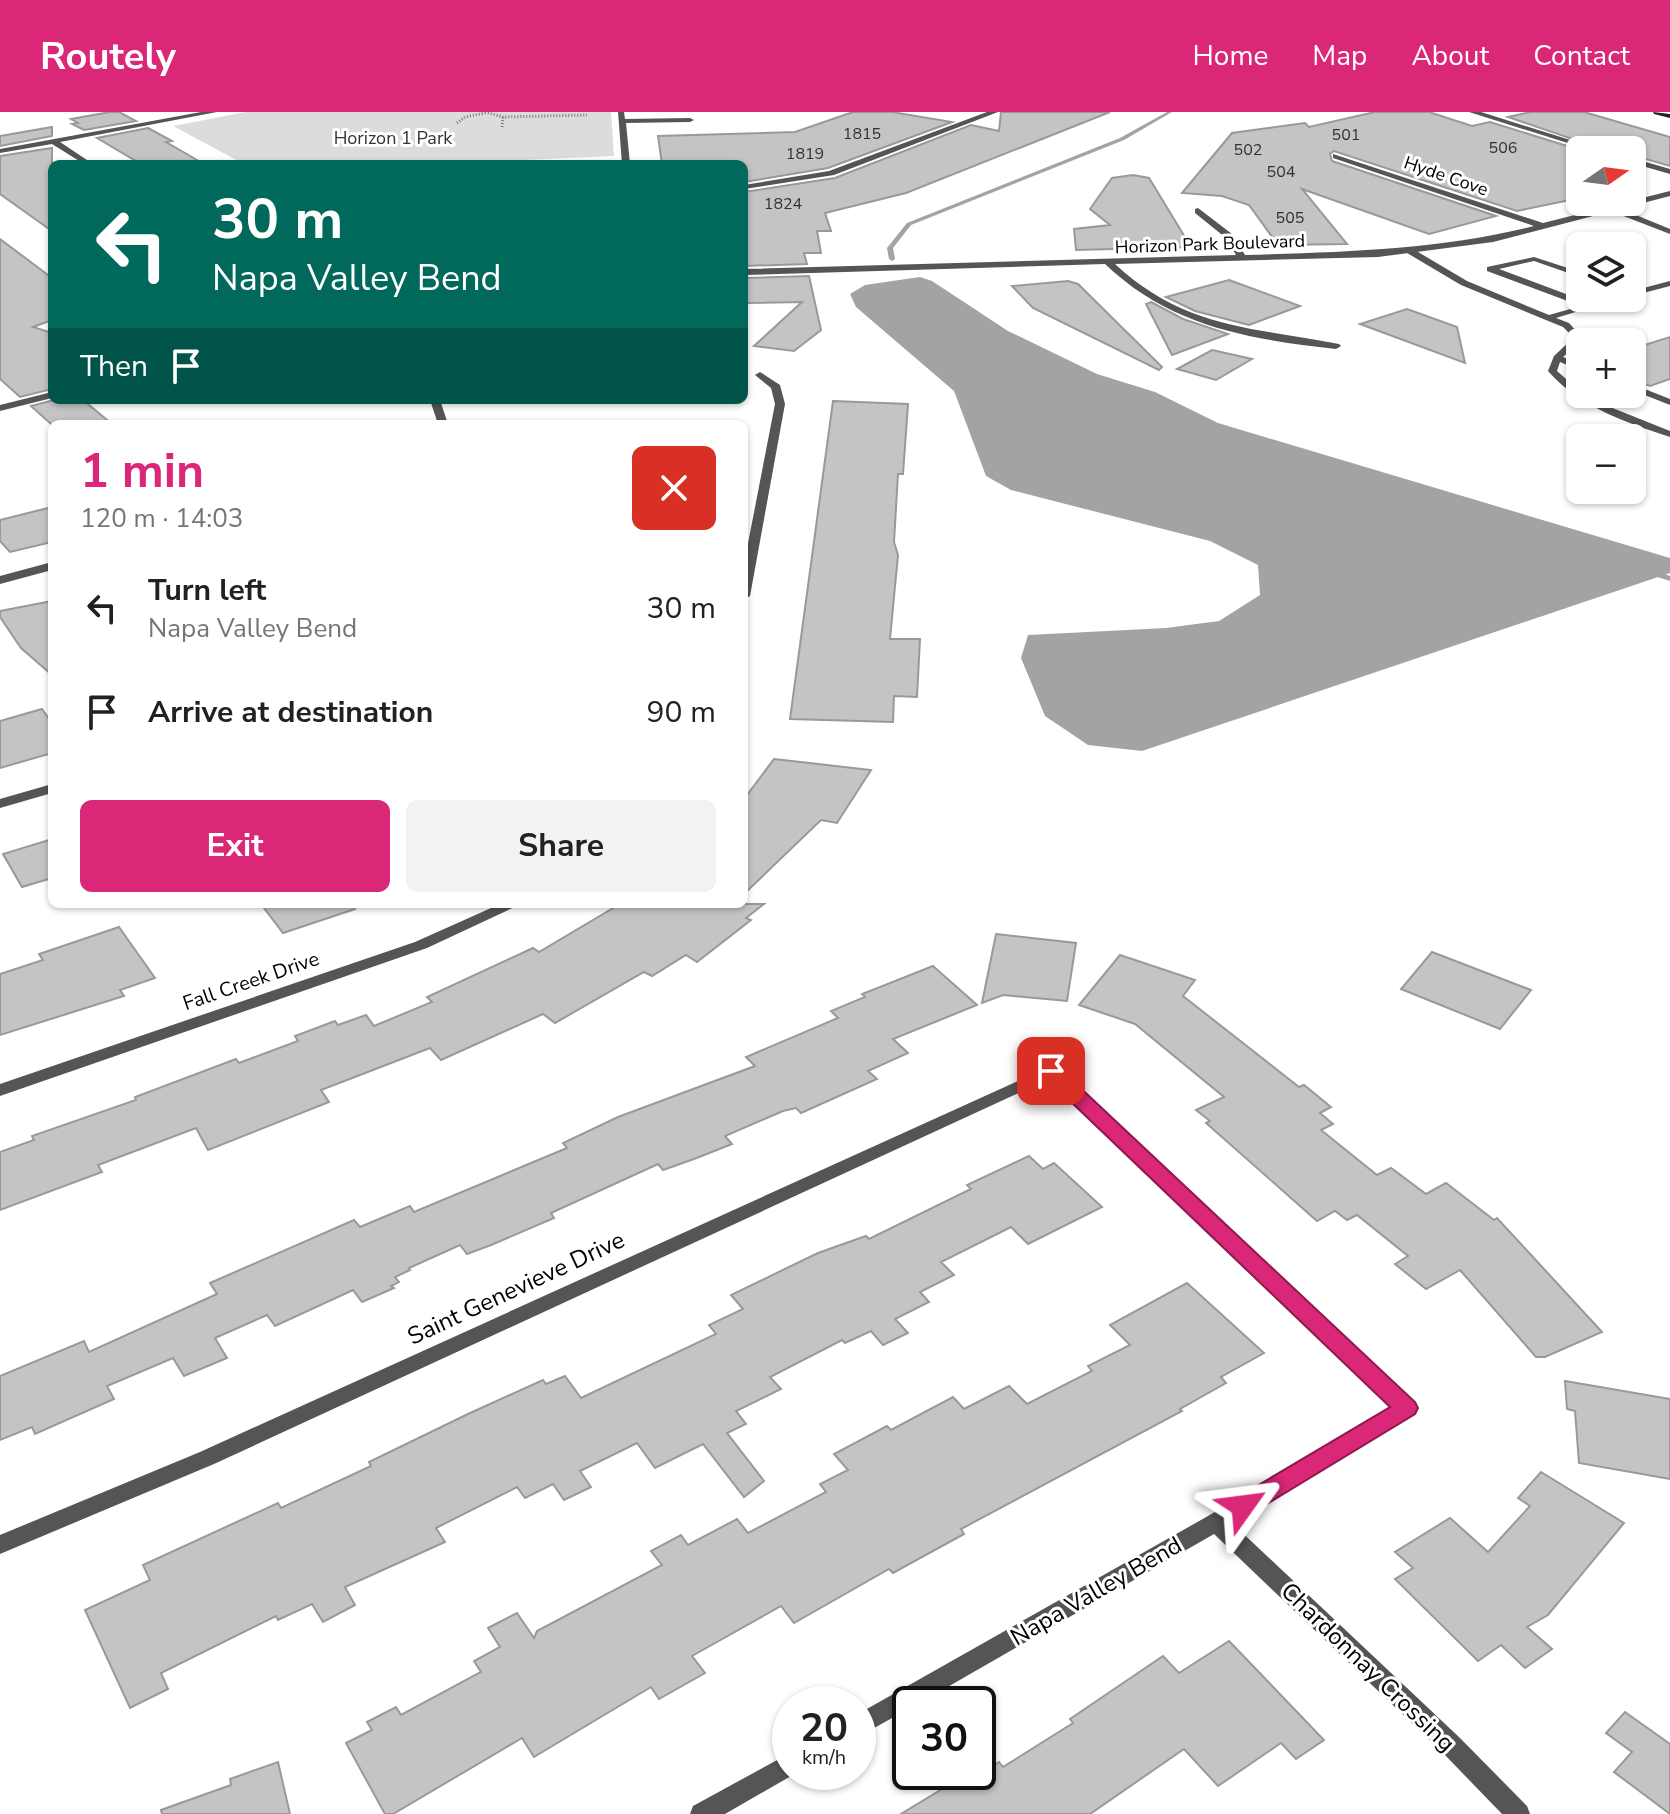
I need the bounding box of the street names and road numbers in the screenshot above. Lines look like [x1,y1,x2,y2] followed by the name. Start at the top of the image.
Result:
[1401,150,1491,202] street label: Hyde Cove
[1114,229,1306,259] street label: Horizon Park Boulevard
[179,945,323,1017] street label: Fall Creek Drive
[402,1224,630,1352] street label: Saint Genevieve Drive
[1004,1529,1188,1653] street label: Napa Valley Bend
[1274,1575,1462,1759] street label: Chardonnay Crossing

